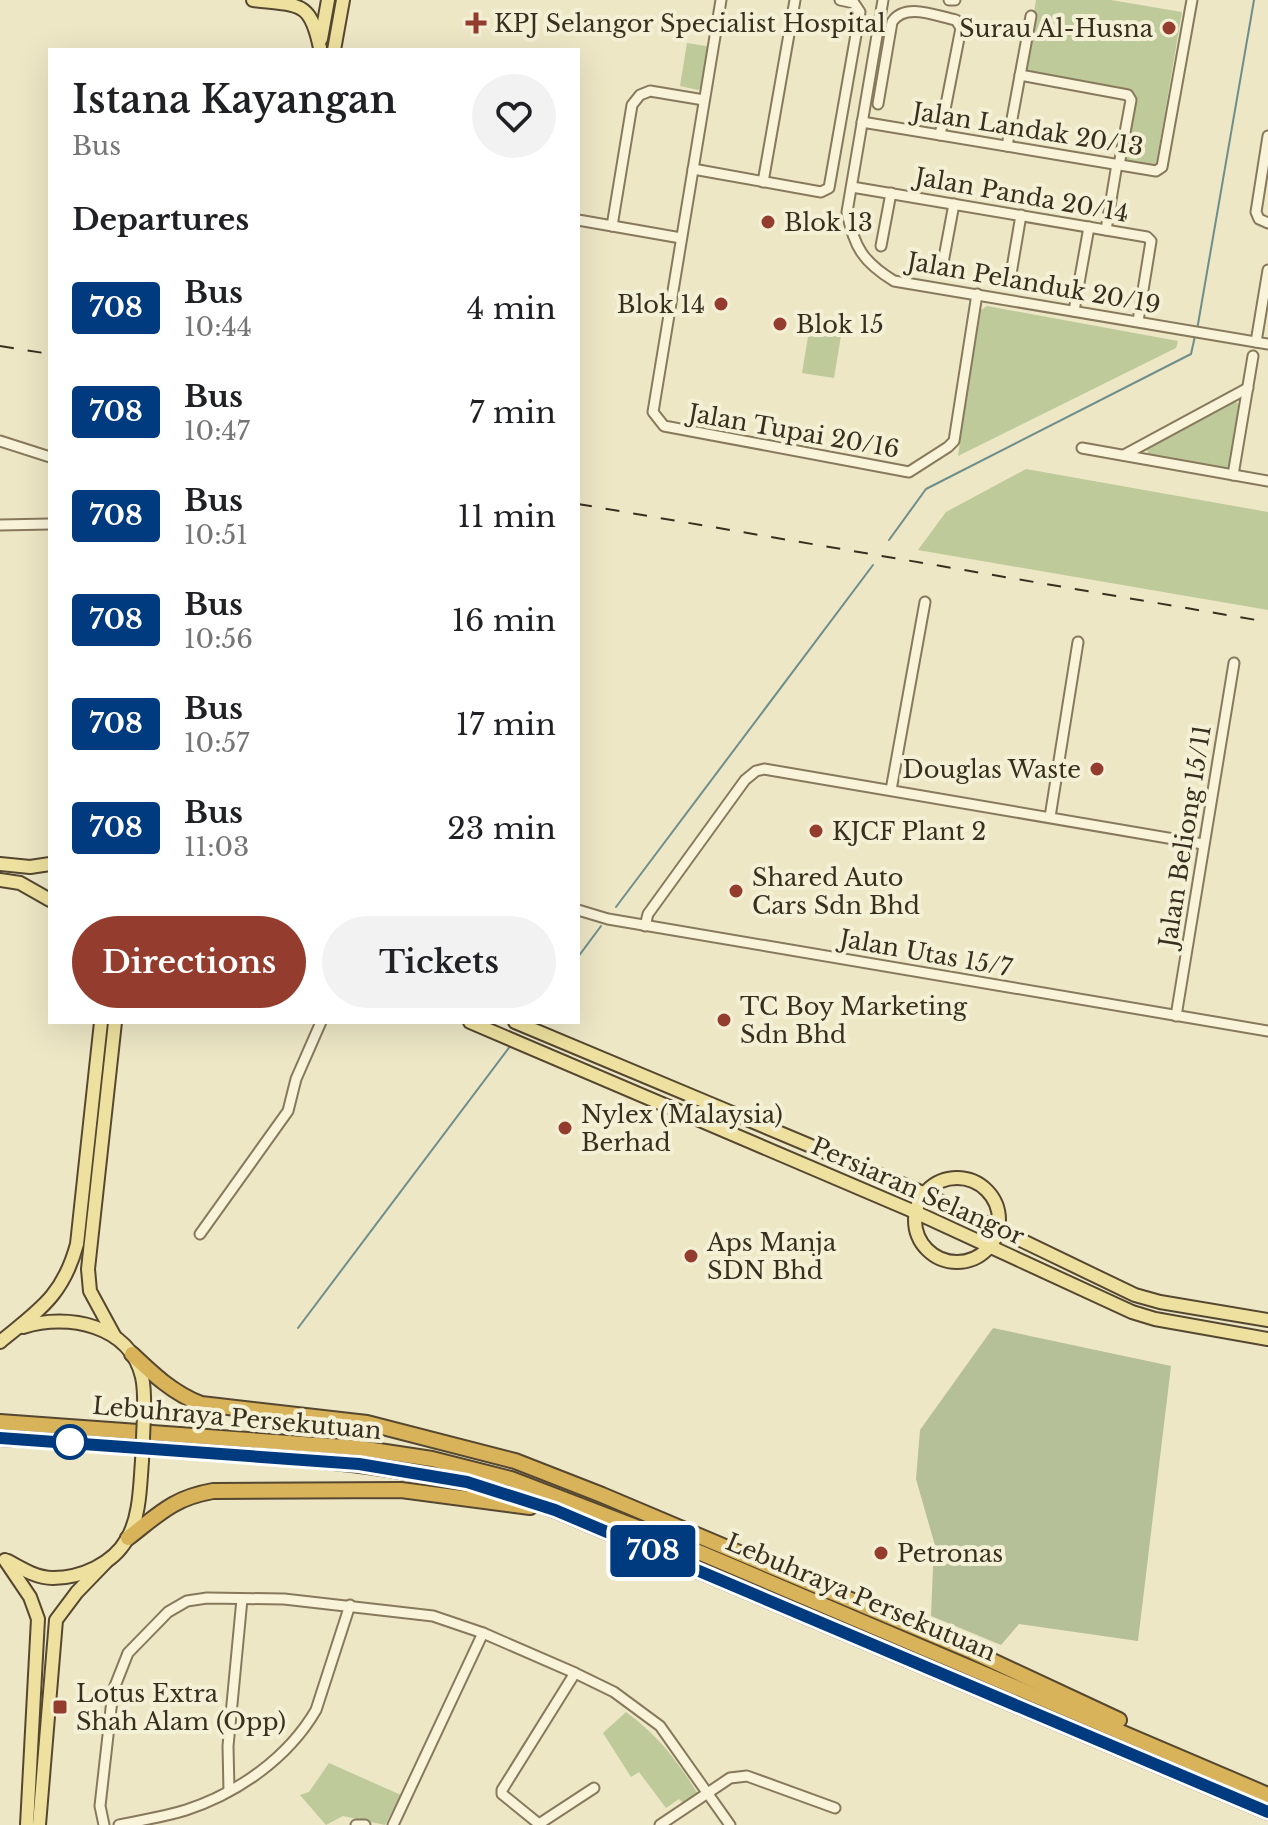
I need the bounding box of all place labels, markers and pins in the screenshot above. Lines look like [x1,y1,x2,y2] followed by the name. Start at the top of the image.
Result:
[494,9,886,38] place label: KPJ Selangor Specialist Hospital
[465,12,487,34] marker: KPJ Selangor Specialist Hospital
[959,14,1154,43] place label: Surau Al-Husna
[1160,19,1178,37] marker: Surau Al-Husna
[784,208,873,237] place label: Blok 13
[759,213,777,231] marker: Blok 13
[617,290,705,319] place label: Blok 14
[712,295,730,313] marker: Blok 14
[796,310,884,339] place label: Blok 15
[771,315,789,333] marker: Blok 15
[903,755,1081,784] place label: Douglas Waste
[1088,760,1106,778] marker: Douglas Waste
[832,817,986,846] place label: KJCF Plant 2
[807,822,825,840] marker: KJCF Plant 2
[752,863,920,920] place label: Shared Auto Cars Sdn Bhd
[727,882,745,900] marker: Shared Auto Cars Sdn Bhd
[740,992,968,1049] place label: TC Boy Marketing Sdn Bhd
[715,1011,733,1029] marker: TC Boy Marketing Sdn Bhd
[581,1100,783,1157] place label: Nylex (Malaysia) Berhad
[556,1119,574,1137] marker: Nylex (Malaysia) Berhad
[706,1228,837,1285] place label: Aps Manja SDN Bhd
[682,1247,700,1265] marker: Aps Manja SDN Bhd
[53,1425,87,1459] unlabelled marker
[897,1539,1003,1568] place label: Petronas
[872,1544,890,1562] marker: Petronas
[76,1679,286,1736] place label: Lotus Extra Shah Alam (Opp)
[51,1698,69,1716] marker: Lotus Extra Shah Alam (Opp)

